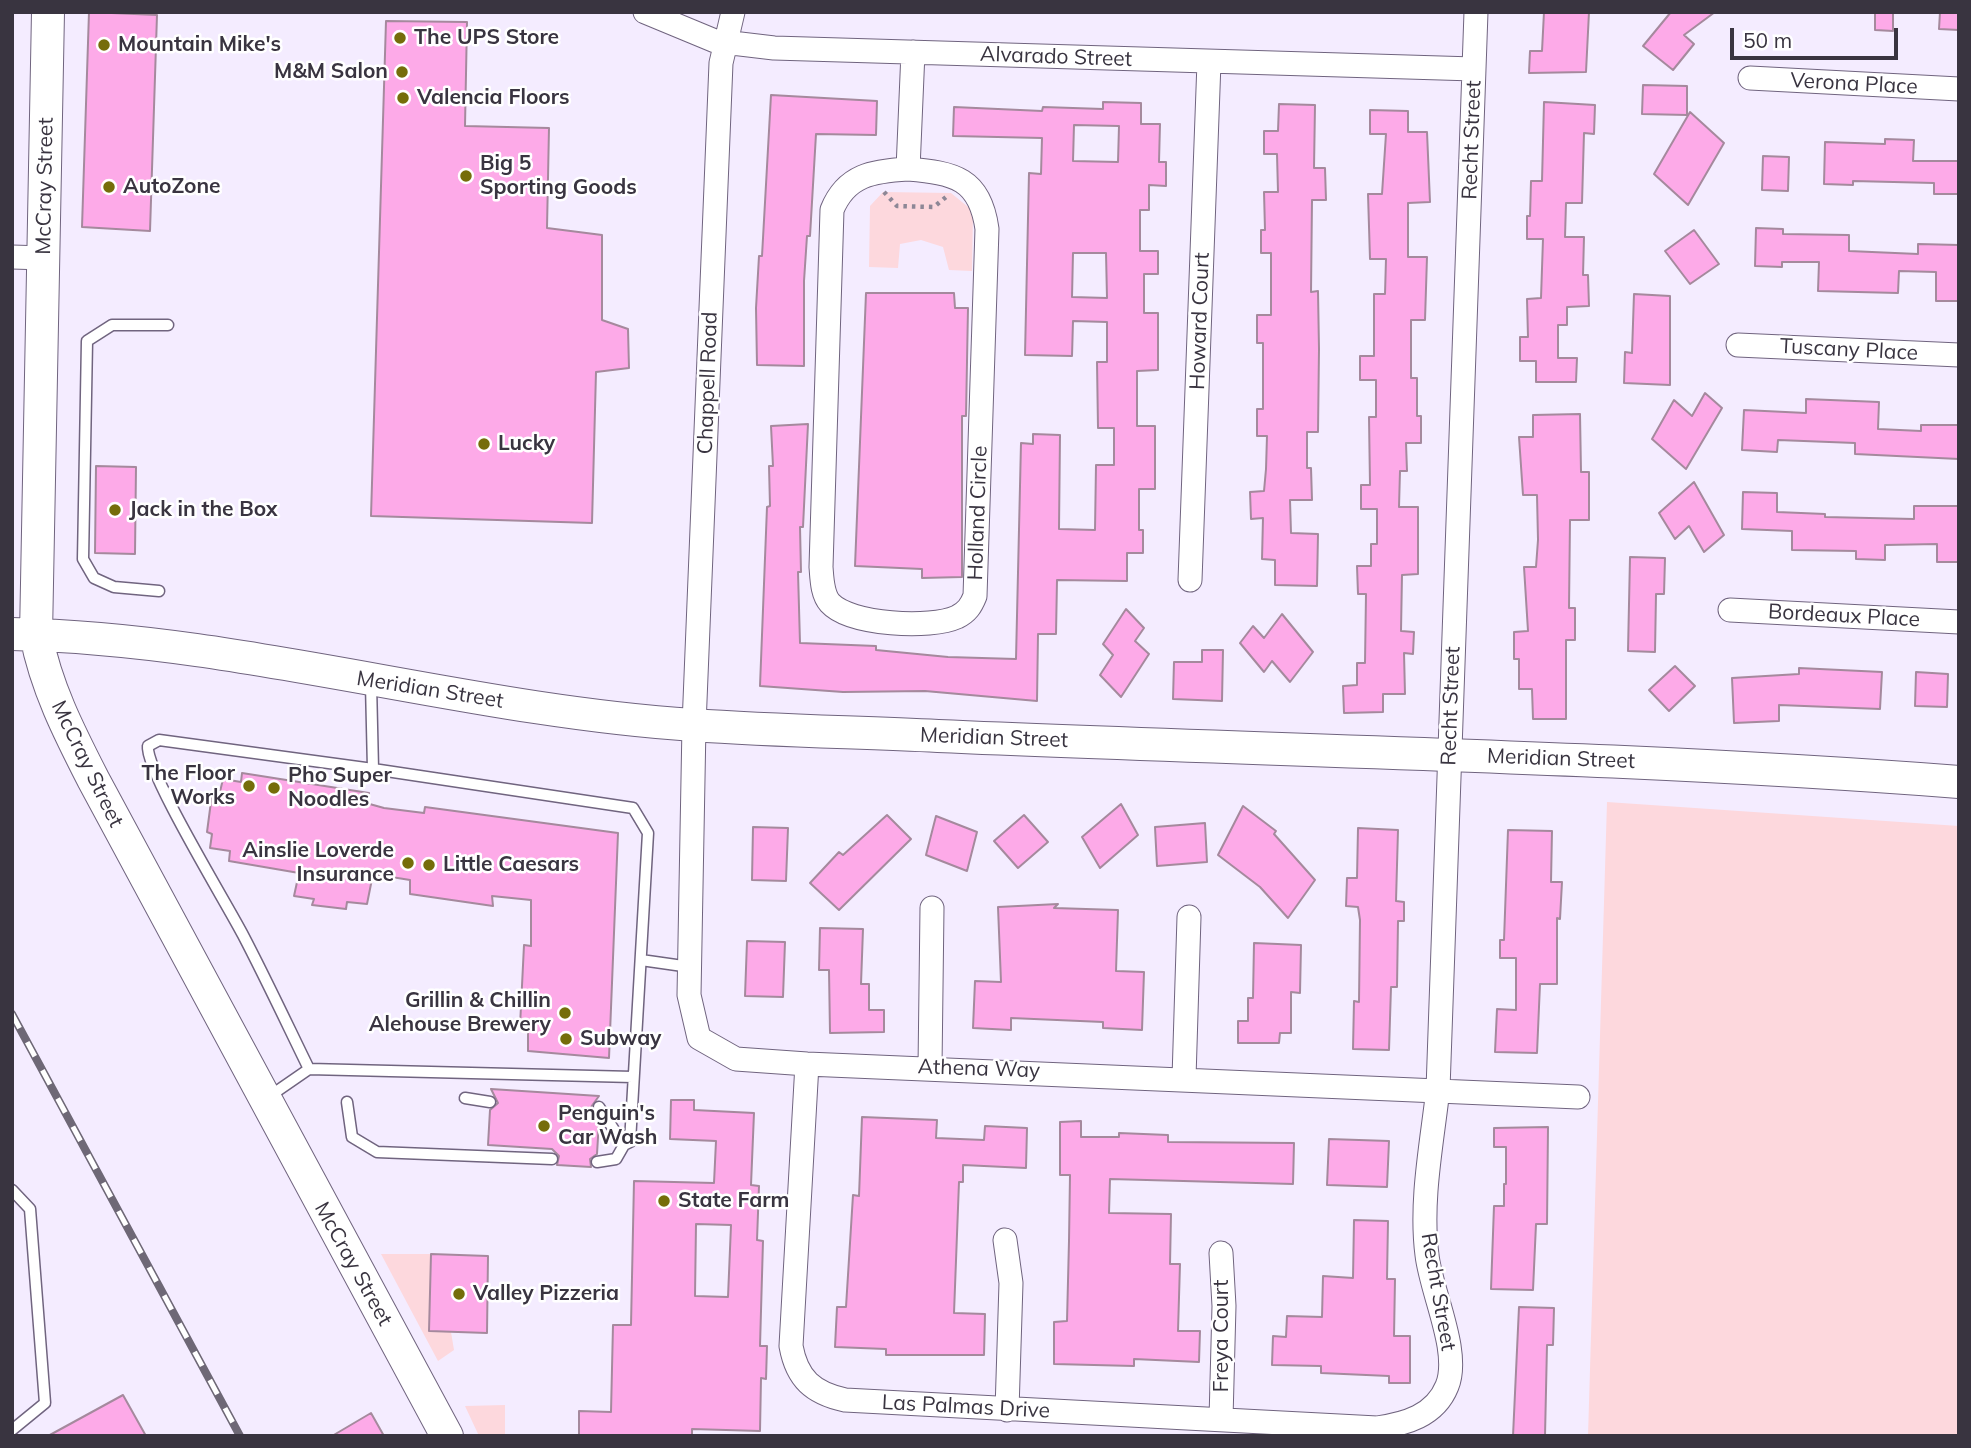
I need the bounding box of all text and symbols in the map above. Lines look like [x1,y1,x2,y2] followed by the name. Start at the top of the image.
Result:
[1733,14,1901,58] scale bar
[414,25,559,51] place label: The UPS Store
[1743,27,1792,53] text: 50 m
[392,30,408,46] marker: The UPS Store
[118,32,281,58] place label: Mountain Mike's
[96,37,112,53] marker: Mountain Mike's
[979,42,1133,72] street label: Alvarado Street
[274,59,388,85] place label: M&M Salon
[394,64,410,80] marker: M&M Salon
[1790,68,1918,100] street label: Verona Place
[1457,80,1487,200] street label: Recht Street
[417,85,569,111] place label: Valencia Floors
[395,90,411,106] marker: Valencia Floors
[31,117,59,255] street label: McCray Street
[480,151,637,201] place label: Big 5 Sporting Goods
[458,168,474,184] marker: Big 5 Sporting Goods
[123,174,221,200] place label: AutoZone
[101,179,117,195] marker: AutoZone
[1185,252,1215,390] street label: Howard Court
[693,311,723,455] street label: Chappell Road
[1779,334,1919,366] street label: Tuscany Place
[498,431,555,457] place label: Lucky
[476,436,492,452] marker: Lucky
[963,445,993,581] street label: Holland Circle
[129,497,278,523] place label: Jack in the Box
[107,502,123,518] marker: Jack in the Box
[1767,599,1921,633] street label: Bordeaux Place
[1436,646,1466,766] street label: Recht Street
[355,666,505,714] street label: Meridian Street
[46,697,128,831] street label: McCray Street
[920,723,1068,753] street label: Meridian Street
[1487,744,1635,774] street label: Meridian Street
[141,761,235,811] place label: The Floor Works
[288,763,392,813] place label: Pho Super Noodles
[241,778,257,794] marker: The Floor Works
[266,780,282,796] marker: Pho Super Noodles
[242,838,394,888] place label: Ainslie Loverde Insurance
[443,852,579,878] place label: Little Caesars
[400,855,416,871] marker: Ainslie Loverde Insurance
[421,857,437,873] marker: Little Caesars
[369,988,551,1038] place label: Grillin & Chillin Alehouse Brewery
[557,1005,573,1021] marker: Grillin & Chillin Alehouse Brewery
[580,1026,662,1052] place label: Subway
[558,1031,574,1047] marker: Subway
[917,1054,1041,1084] street label: Athena Way
[558,1101,658,1151] place label: Penguin's Car Wash
[536,1118,552,1134] marker: Penguin's Car Wash
[678,1188,789,1214] place label: State Farm
[656,1193,672,1209] marker: State Farm
[309,1198,397,1330] street label: McCray Street
[1415,1231,1461,1353] street label: Recht Street
[1209,1280,1235,1392] street label: Freya Court
[473,1281,619,1307] place label: Valley Pizzeria
[451,1286,467,1302] marker: Valley Pizzeria
[881,1390,1051,1424] street label: Las Palmas Drive

